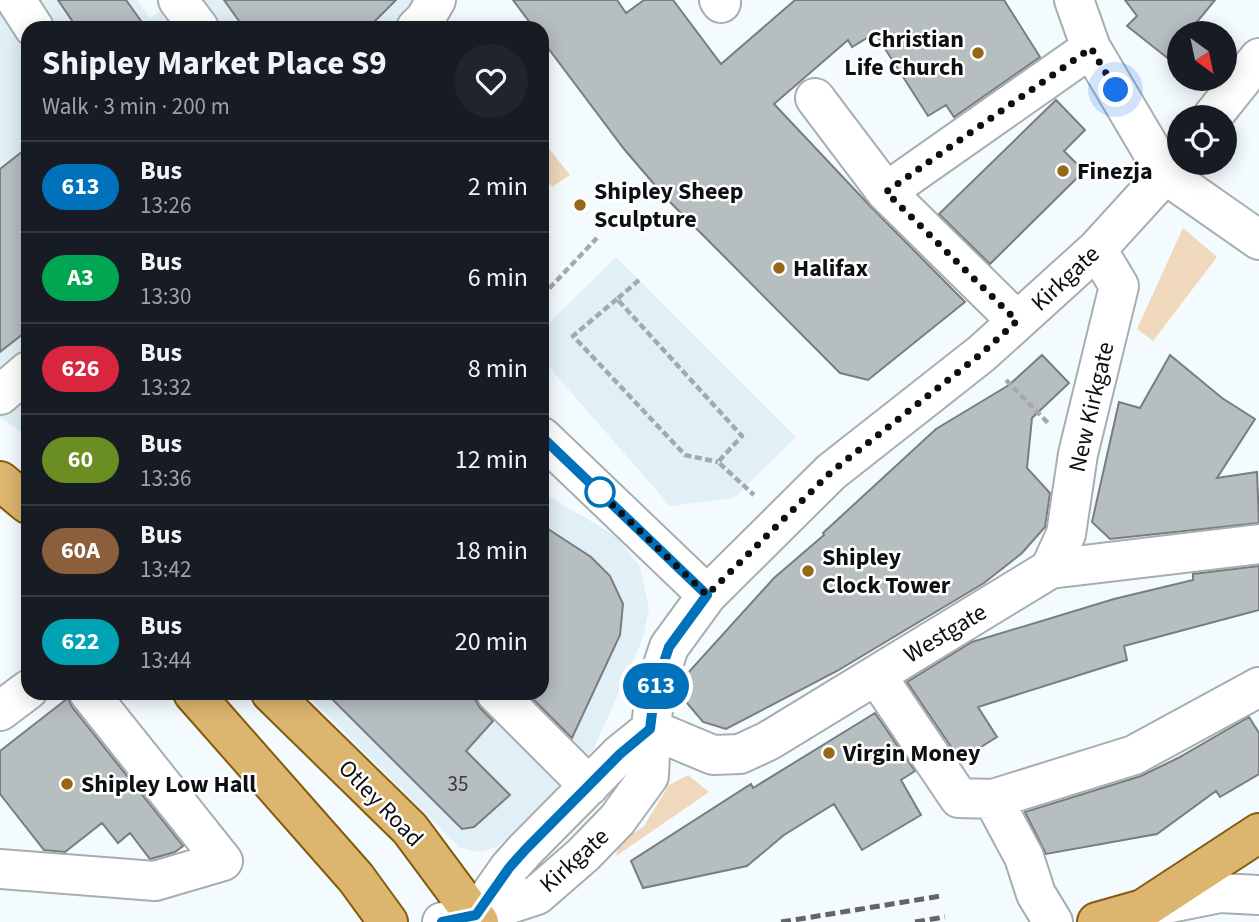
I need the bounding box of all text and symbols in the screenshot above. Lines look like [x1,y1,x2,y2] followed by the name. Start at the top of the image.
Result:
[1167,21,1237,91] north arrow
[1167,21,1237,175] map controls
[844,22,964,85] place label: Christian Life Church
[42,40,387,87] text: Shipley Market Place S9
[454,44,528,118] button: heart
[970,45,986,61] marker: Christian Life Church
[1098,72,1133,107] your location
[42,90,230,123] text: Walk · 3 min · 200 m
[1167,105,1237,175] button: locate
[140,152,182,189] text: Bus
[1077,154,1153,189] place label: Finezja
[1055,163,1071,179] marker: Finezja
[468,168,528,205] text: 2 min
[61,169,100,204] text: 613
[594,174,744,237] place label: Shipley Sheep Sculpture
[140,189,191,222] text: 13:26
[572,197,588,213] marker: Shipley Sheep Sculpture
[1023,237,1108,319] street label: Kirkgate
[140,243,182,280] text: Bus
[793,251,868,286] place label: Halifax
[468,259,528,296] text: 6 min
[67,260,94,295] text: A3
[771,260,787,276] marker: Halifax
[140,280,191,313] text: 13:30
[140,334,182,371] text: Bus
[1060,339,1123,476] street label: New Kirkgate
[468,350,528,387] text: 8 min
[61,351,100,386] text: 626
[140,371,191,404] text: 13:32
[140,425,182,462] text: Bus
[455,441,528,478] text: 12 min
[68,442,93,477] text: 60
[140,462,191,495] text: 13:36
[585,477,615,507] unlabelled marker
[140,516,182,553] text: Bus
[455,532,528,569] text: 18 min
[61,533,100,568] text: 60A
[822,540,951,603] place label: Shipley Clock Tower
[140,553,191,586] text: 13:42
[800,563,816,579] marker: Shipley Clock Tower
[897,595,993,672] street label: Westgate
[140,607,182,644] text: Bus
[455,623,528,660] text: 20 min
[61,624,100,659] text: 622
[140,644,191,677] text: 13:44
[616,663,696,709] line badge: 613
[637,668,675,703] text: 613
[842,736,981,771] place label: Virgin Money
[821,745,837,761] marker: Virgin Money
[330,752,431,855] street label: Otley Road
[81,767,256,802] place label: Shipley Low Hall
[448,769,468,799] house number: 35
[59,776,75,792] marker: Shipley Low Hall
[532,820,617,901] street label: Kirkgate

